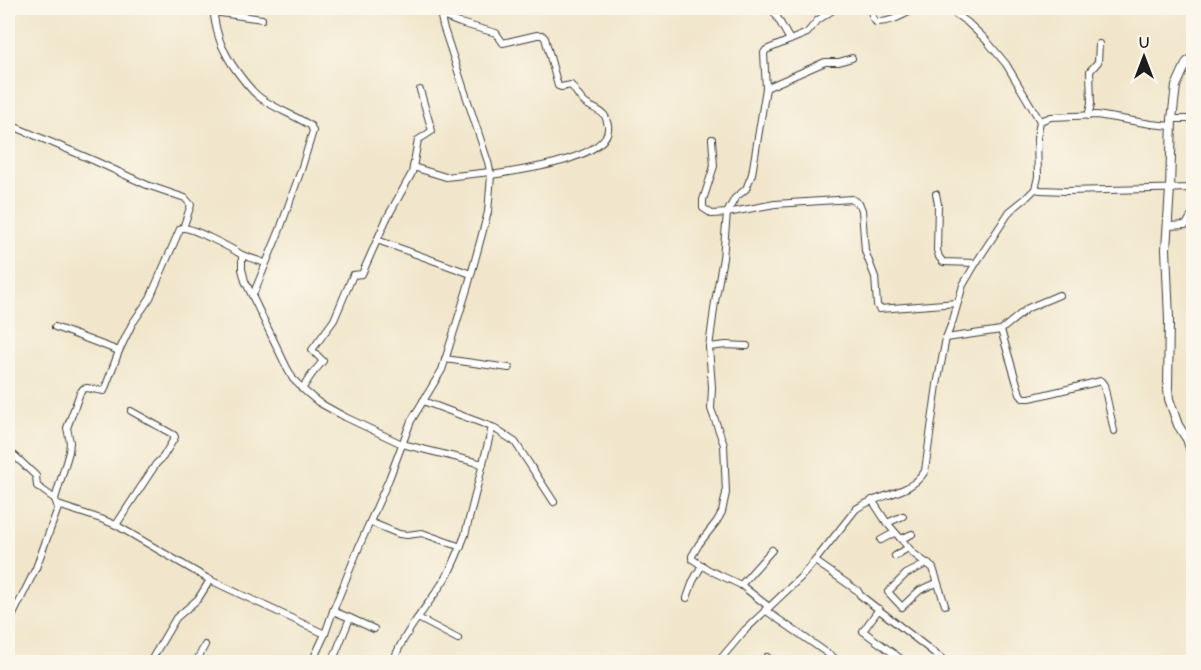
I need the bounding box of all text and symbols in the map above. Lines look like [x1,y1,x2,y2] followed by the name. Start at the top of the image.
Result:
[1114,27,1174,87] north arrow
[1139,34,1149,52] text: U

